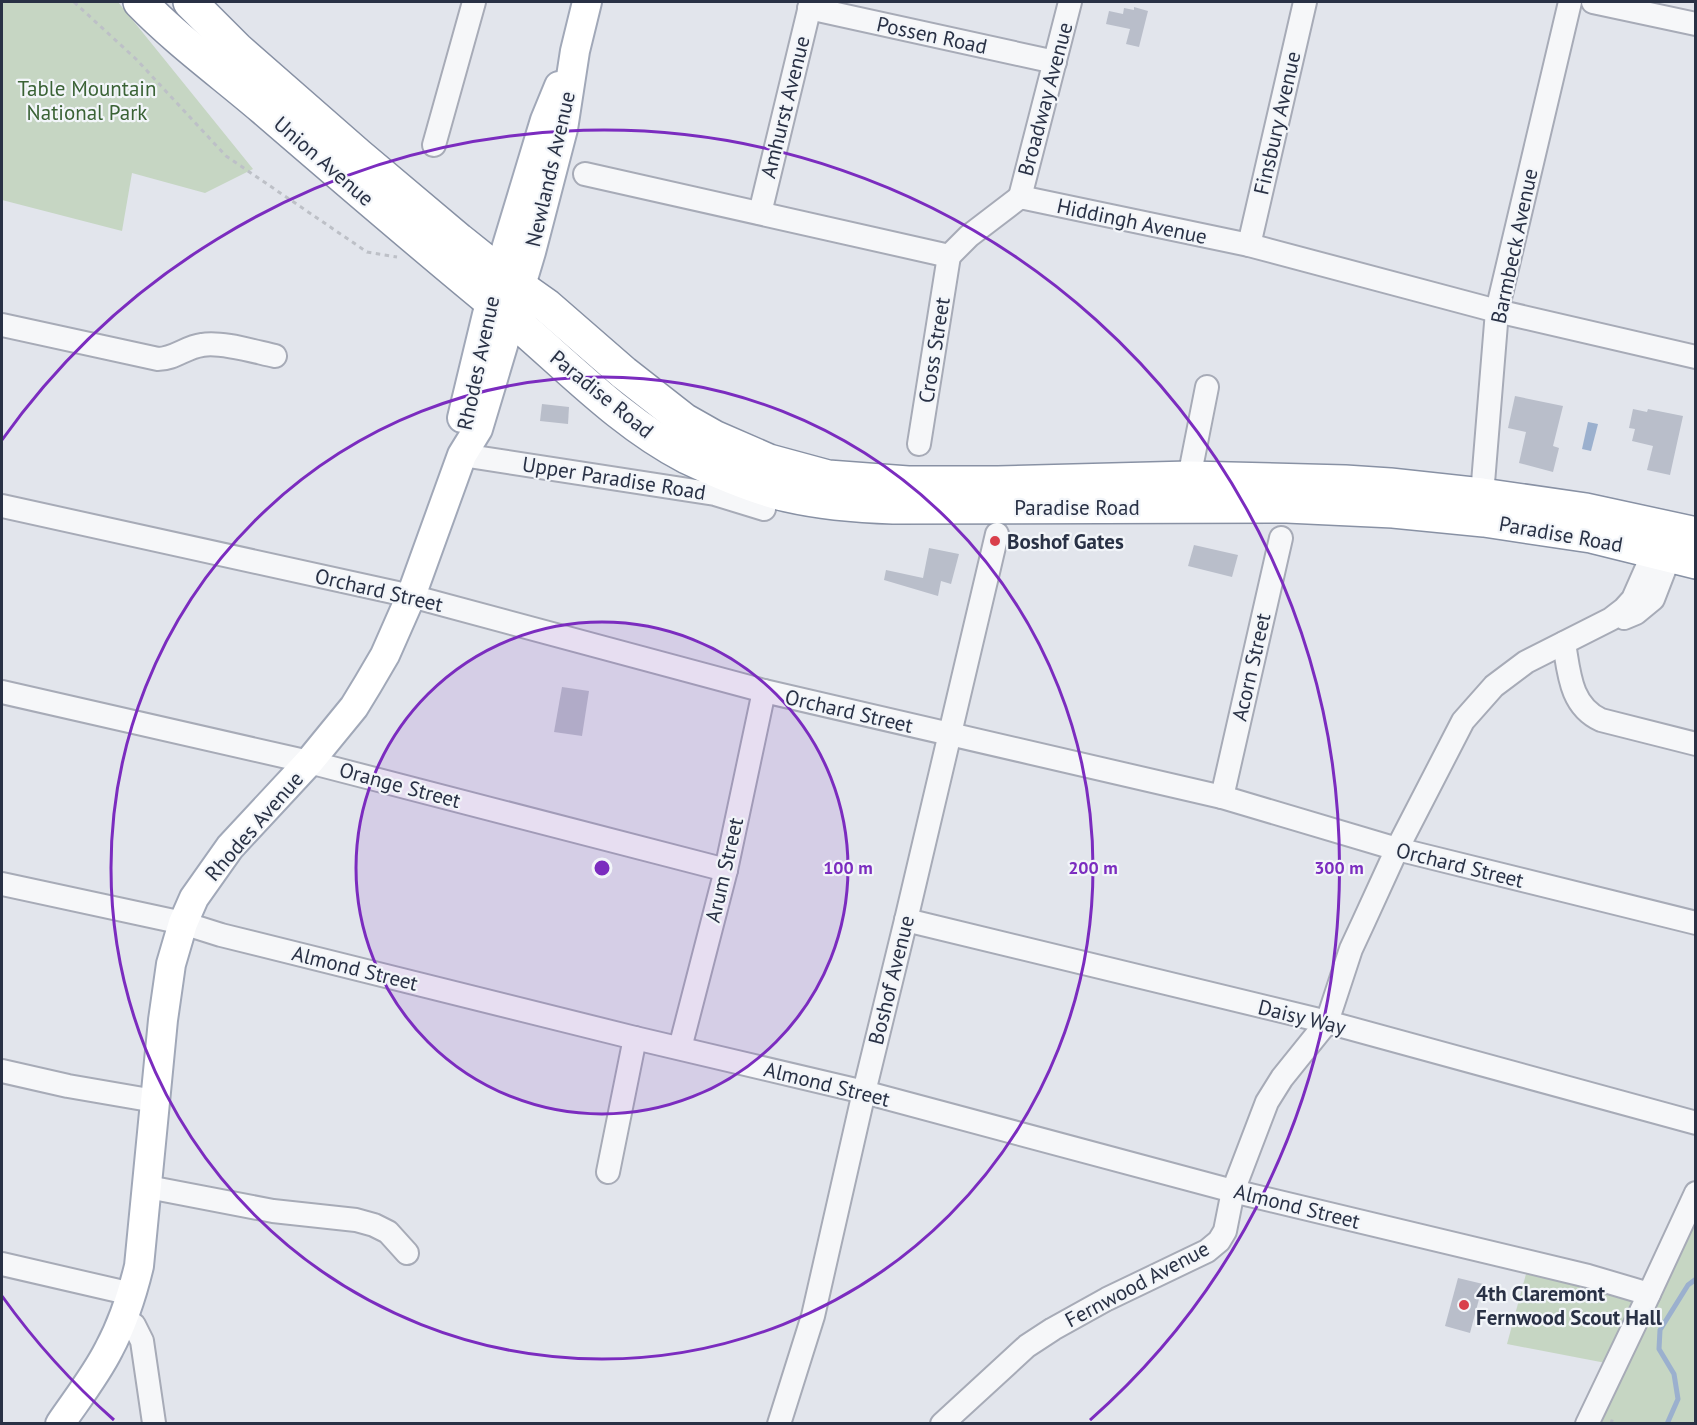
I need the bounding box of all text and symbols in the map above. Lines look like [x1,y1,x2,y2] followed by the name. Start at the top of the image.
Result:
[874,10,990,60] street label: Possen Road
[1012,19,1078,179] street label: Broadway Avenue
[754,33,816,181] street label: Amhurst Avenue
[1247,49,1307,197] street label: Finsbury Avenue
[18,75,156,126] park label: Table Mountain National Park
[519,89,581,249] street label: Newlands Avenue
[268,110,380,212] street label: Union Avenue
[1484,166,1544,326] street label: Barmbeck Avenue
[1054,192,1210,250] street label: Hiddingh Avenue
[451,293,505,433] street label: Rhodes Avenue
[912,295,956,405] street label: Cross Street
[545,344,659,444] street label: Paradise Road
[520,450,708,506] street label: Upper Paradise Road
[1014,494,1140,521] street label: Paradise Road
[1497,510,1625,558] street label: Paradise Road
[1007,528,1124,555] place label: Boshof Gates
[988,534,1002,548] marker: Boshof Gates
[312,562,446,618] street label: Orchard Street
[1225,610,1277,724] street label: Acorn Street
[782,683,916,739] street label: Orchard Street
[336,756,464,814] street label: Orange Street
[199,766,309,886] street label: Rhodes Avenue
[699,815,749,925] street label: Arum Street
[1393,836,1527,894] street label: Orchard Street
[823,856,873,879] text: 100 m
[1068,856,1118,879] text: 200 m
[1314,856,1364,879] text: 300 m
[592,858,612,878] centre of rings
[862,913,920,1047] street label: Boshof Avenue
[289,939,421,997] street label: Almond Street
[1255,993,1349,1041] street label: Daisy Way
[761,1055,893,1113] street label: Almond Street
[1231,1177,1363,1235] street label: Almond Street
[1060,1235,1214,1333] street label: Fernwood Avenue
[1476,1280,1663,1331] place label: 4th Claremont Fernwood Scout Hall
[1457,1298,1471,1312] marker: 4th Claremont Fernwood Scout Hall

